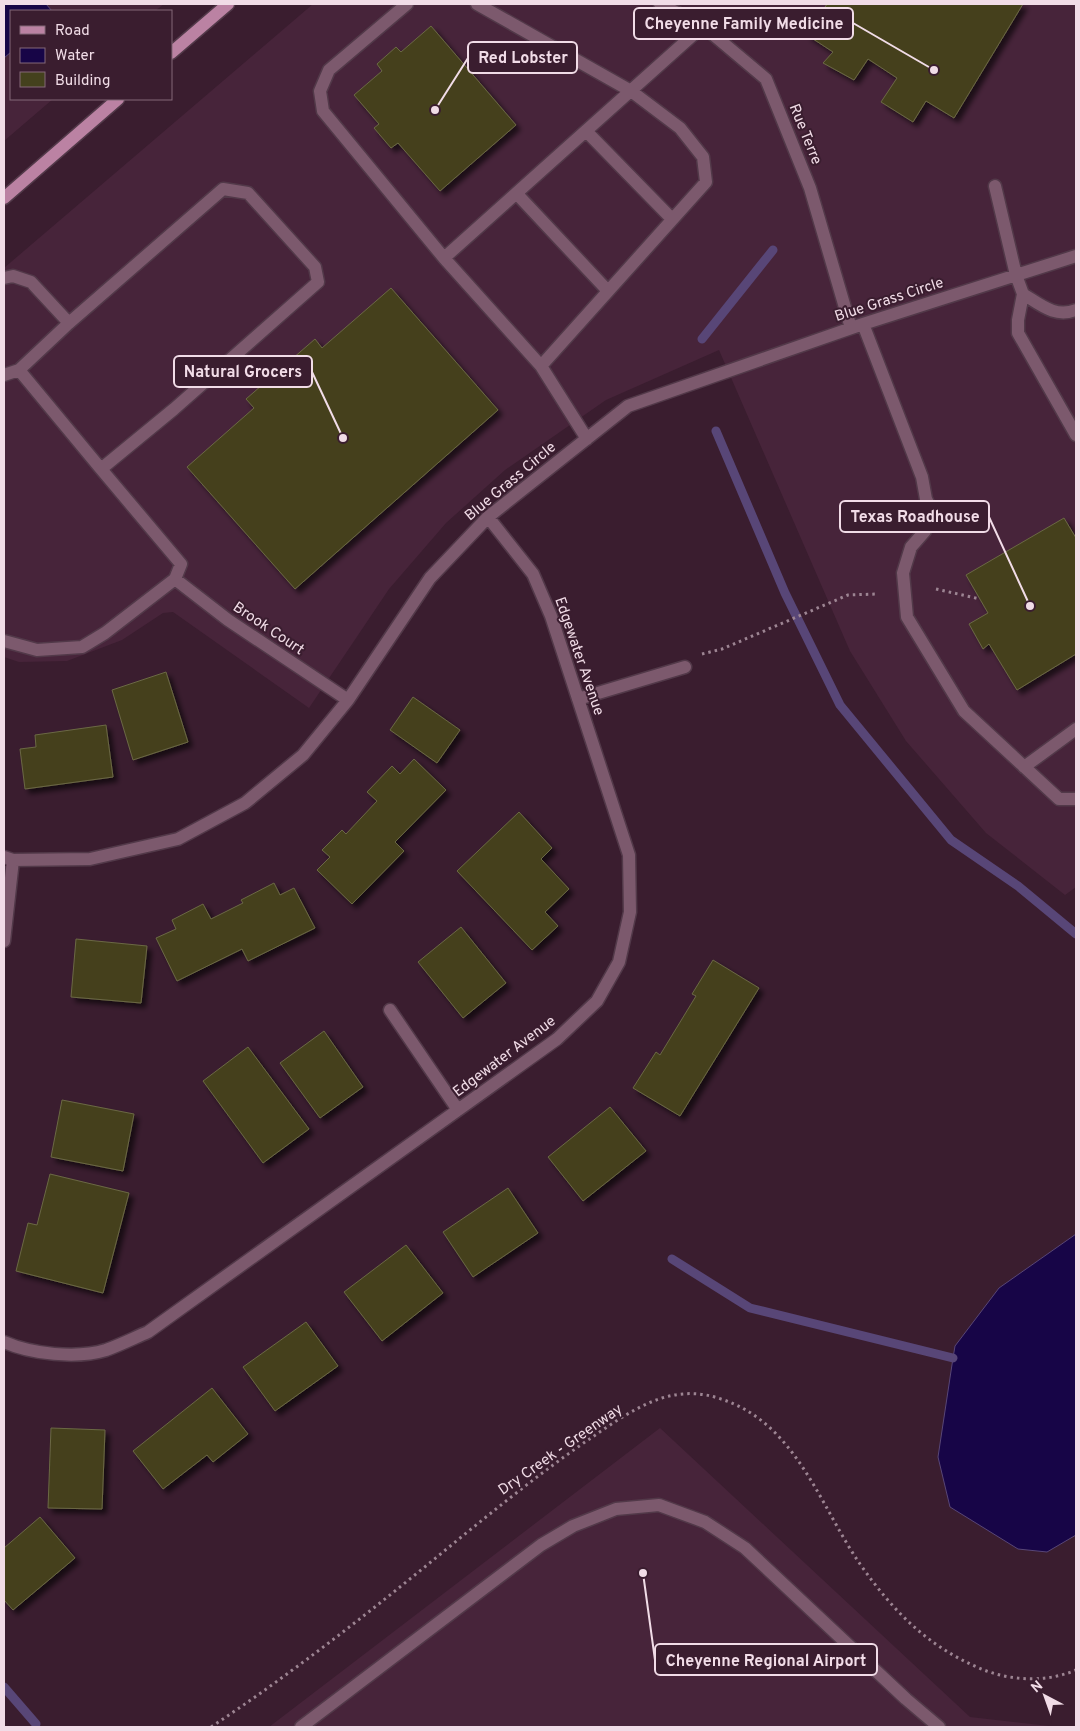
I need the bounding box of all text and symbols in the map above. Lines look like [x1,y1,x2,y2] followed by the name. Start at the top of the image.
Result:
[634,8,853,39] callout: Cheyenne Family Medicine
[10,10,172,100] legend
[645,15,844,35] text: Cheyenne Family Medicine
[55,22,90,41] text: Road
[468,42,577,73] callout: Red Lobster
[55,47,95,66] text: Water
[478,49,568,69] text: Red Lobster
[55,72,110,91] text: Building
[784,101,825,168] street label: Rue Terre
[833,274,946,327] street label: Blue Grass Circle
[174,356,312,387] callout: Natural Grocers
[184,363,302,383] text: Natural Grocers
[461,438,561,526] street label: Blue Grass Circle
[840,501,989,532] callout: Texas Roadhouse
[850,508,980,528] text: Texas Roadhouse
[549,595,608,718] street label: Edgewater Avenue
[229,598,308,660] street label: Brook Court
[450,1012,560,1102] street label: Edgewater Avenue
[495,1400,627,1500] street label: Dry Creek - Greenway
[655,1644,877,1675] callout: Cheyenne Regional Airport
[666,1652,866,1672] text: Cheyenne Regional Airport
[1020,1671,1070,1721] north arrow
[1028,1678,1047,1697] text: N

